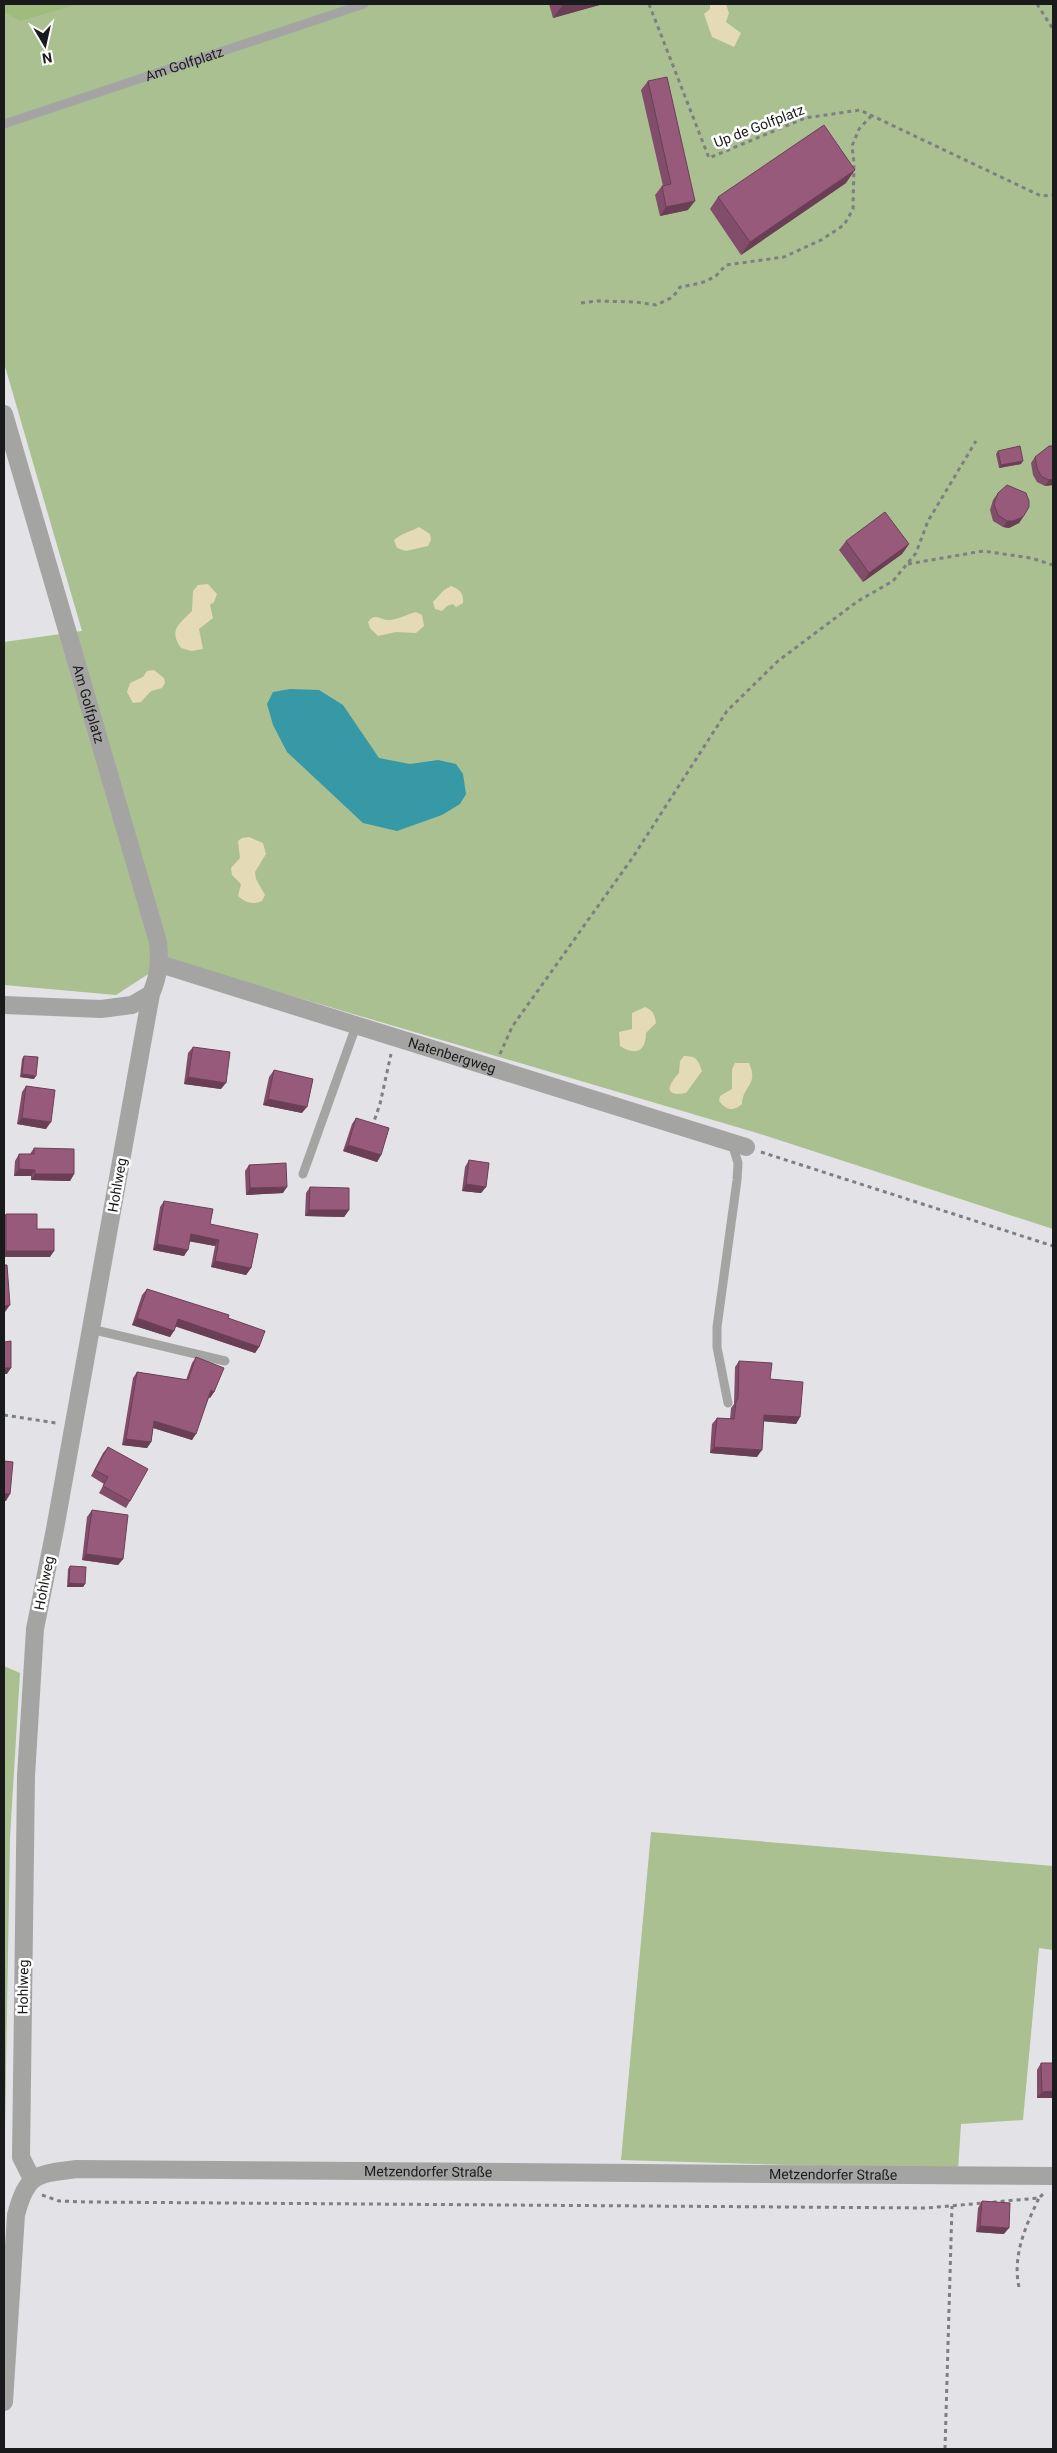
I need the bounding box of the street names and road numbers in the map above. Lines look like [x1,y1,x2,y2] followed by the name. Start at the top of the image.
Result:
[143,43,225,84] street label: Am Golfplatz
[712,101,806,151] street label: Up de Golfplatz
[70,663,108,745] street label: Am Golfplatz
[406,1034,498,1076] street label: Natenbergweg
[104,1157,130,1213] street label: Hohlweg
[31,1555,57,1611] street label: Hohlweg
[15,1959,31,2015] street label: Hohlweg
[364,2163,492,2180] street label: Metzendorfer Straße
[769,2166,897,2183] street label: Metzendorfer Straße

